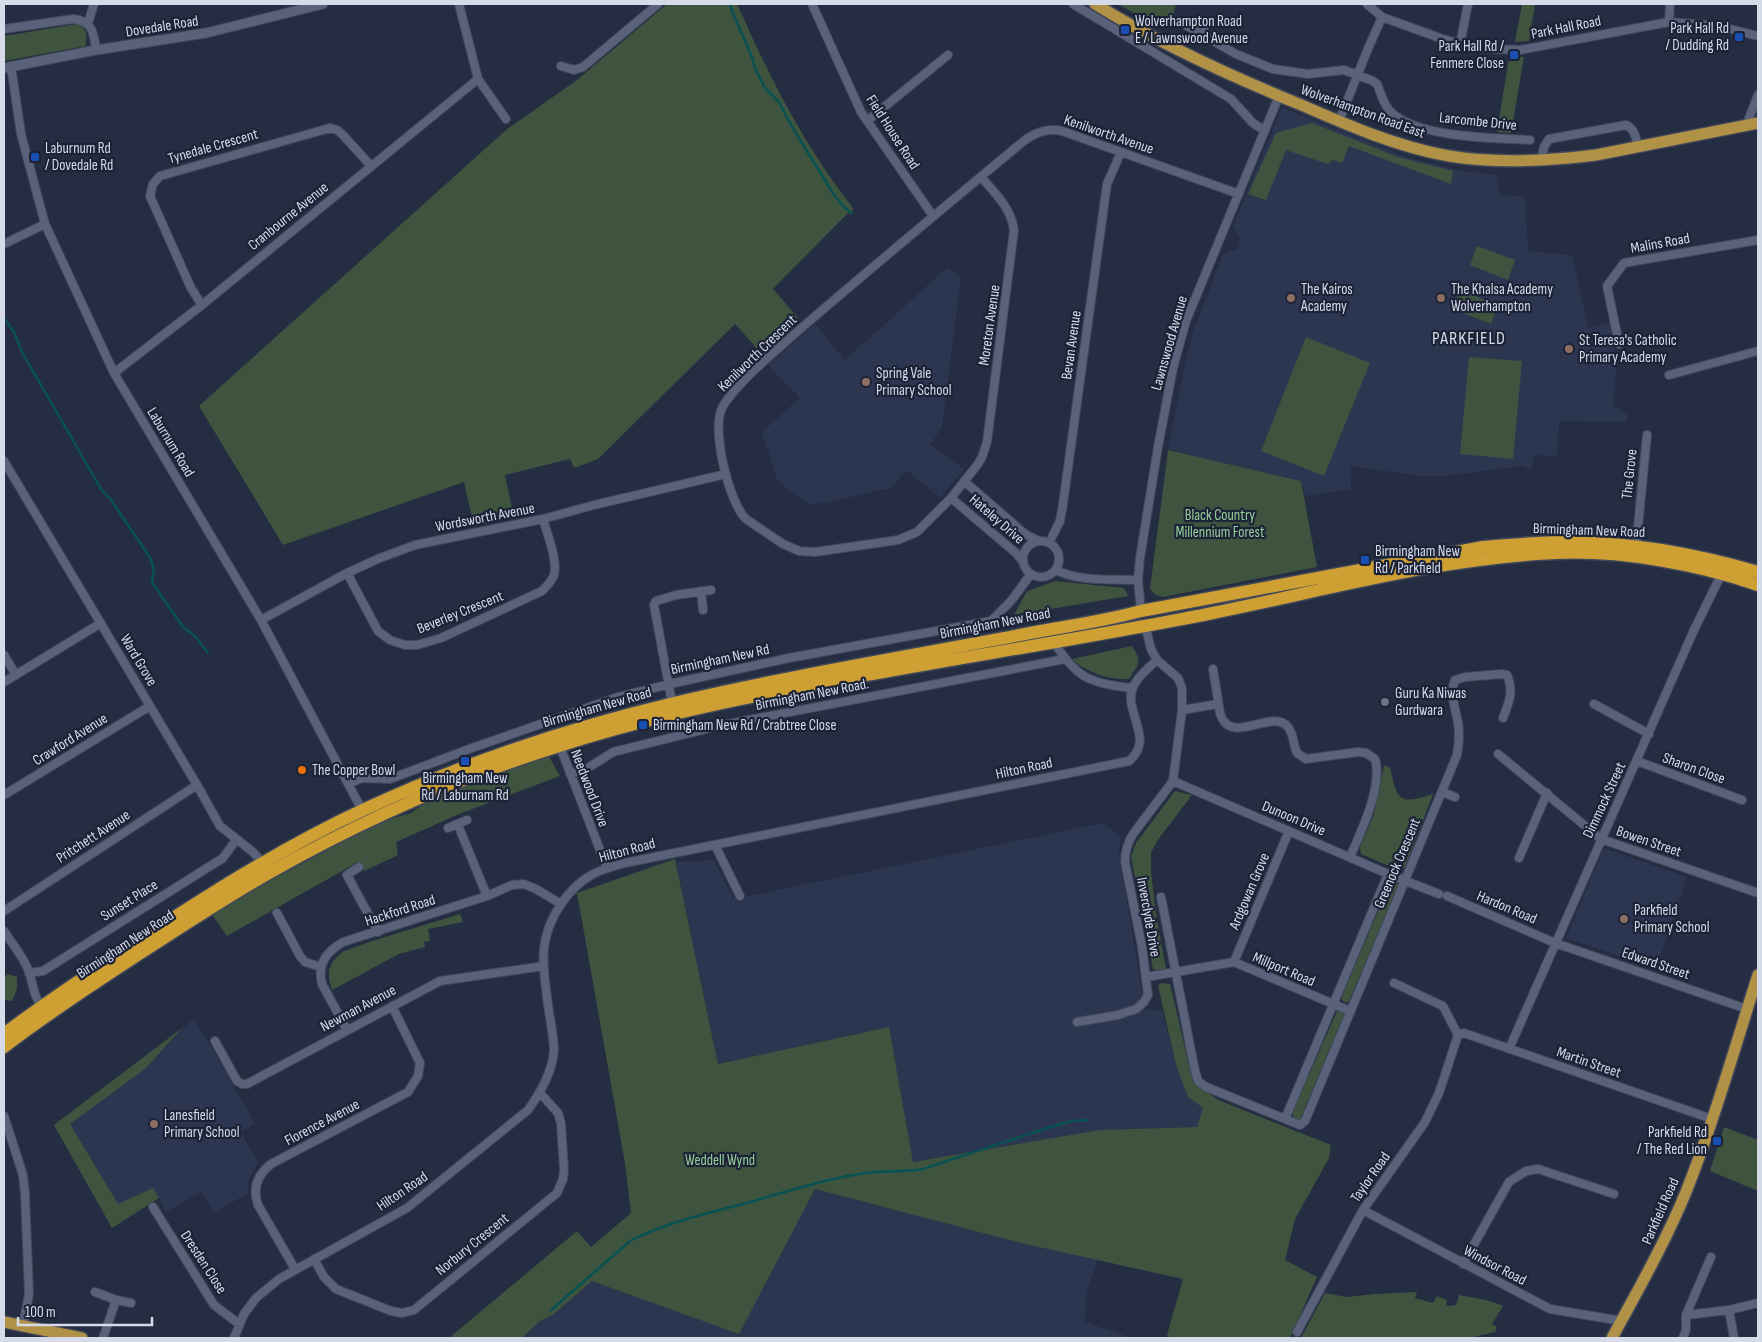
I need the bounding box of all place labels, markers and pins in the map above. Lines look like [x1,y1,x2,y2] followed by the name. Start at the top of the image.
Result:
[1135,12,1248,48] place label: Wolverhampton Road E / Lawnswood Avenue
[1666,19,1729,55] place label: Park Hall Rd / Dudding Rd
[1119,24,1131,36] marker: Wolverhampton Road E / Lawnswood Avenue
[1733,31,1745,43] marker: Park Hall Rd / Dudding Rd
[1430,37,1505,73] place label: Park Hall Rd / Fenmere Close
[1508,49,1520,61] marker: Park Hall Rd / Fenmere Close
[45,139,113,175] place label: Laburnum Rd / Dovedale Rd
[29,151,41,163] marker: Laburnum Rd / Dovedale Rd
[1300,280,1353,316] place label: The Kairos Academy
[1451,280,1553,316] place label: The Khalsa Academy Wolverhampton
[1285,292,1297,304] marker: The Kairos Academy
[1435,292,1447,304] marker: The Khalsa Academy Wolverhampton
[1579,331,1677,367] place label: St Teresa's Catholic Primary Academy
[1563,343,1575,355] marker: St Teresa's Catholic Primary Academy
[876,364,952,400] place label: Spring Vale Primary School
[860,376,872,388] marker: Spring Vale Primary School
[1375,542,1460,578] place label: Birmingham New Rd / Parkfield
[1359,554,1371,566] marker: Birmingham New Rd / Parkfield
[1395,684,1466,720] place label: Guru Ka Niwas Gurdwara
[1379,696,1391,708] marker: Guru Ka Niwas Gurdwara
[653,716,836,735] place label: Birmingham New Rd / Crabtree Close
[637,719,649,731] marker: Birmingham New Rd / Crabtree Close
[459,755,471,767] marker: Birmingham New Rd / Laburnam Rd
[312,761,395,780] place label: The Copper Bowl
[296,764,308,776] marker: The Copper Bowl
[421,769,509,805] place label: Birmingham New Rd / Laburnam Rd
[1634,901,1710,937] place label: Parkfield Primary School
[1618,913,1630,925] marker: Parkfield Primary School
[164,1106,240,1142] place label: Lanesfield Primary School
[148,1118,160,1130] marker: Lanesfield Primary School
[1637,1123,1707,1159] place label: Parkfield Rd / The Red Lion
[1711,1135,1723,1147] marker: Parkfield Rd / The Red Lion

